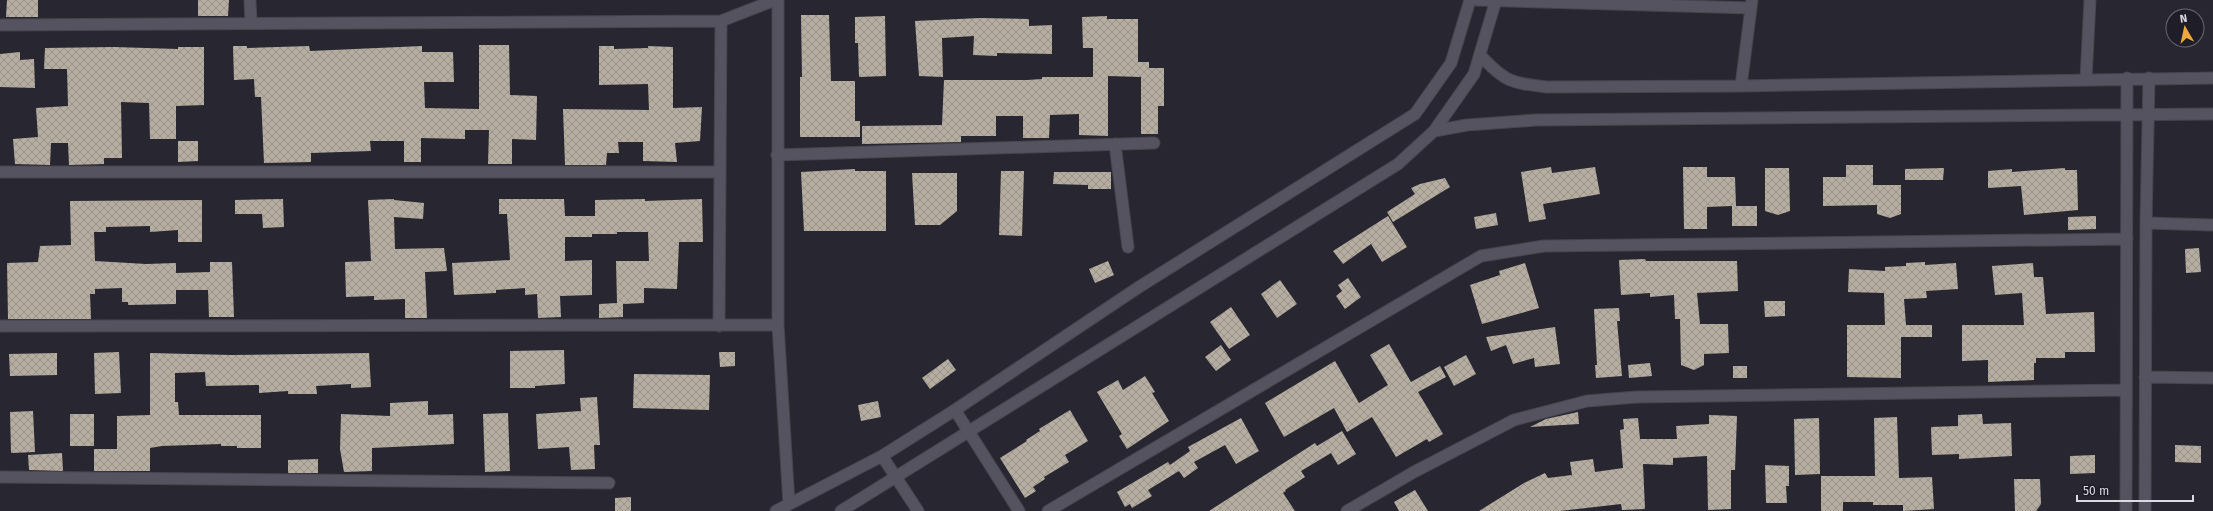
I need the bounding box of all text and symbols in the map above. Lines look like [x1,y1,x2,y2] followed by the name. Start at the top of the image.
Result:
[2165,8,2205,48] north arrow
[2179,12,2188,26] text: N
[2077,477,2193,503] scale bar
[2083,484,2109,498] text: 50 m

